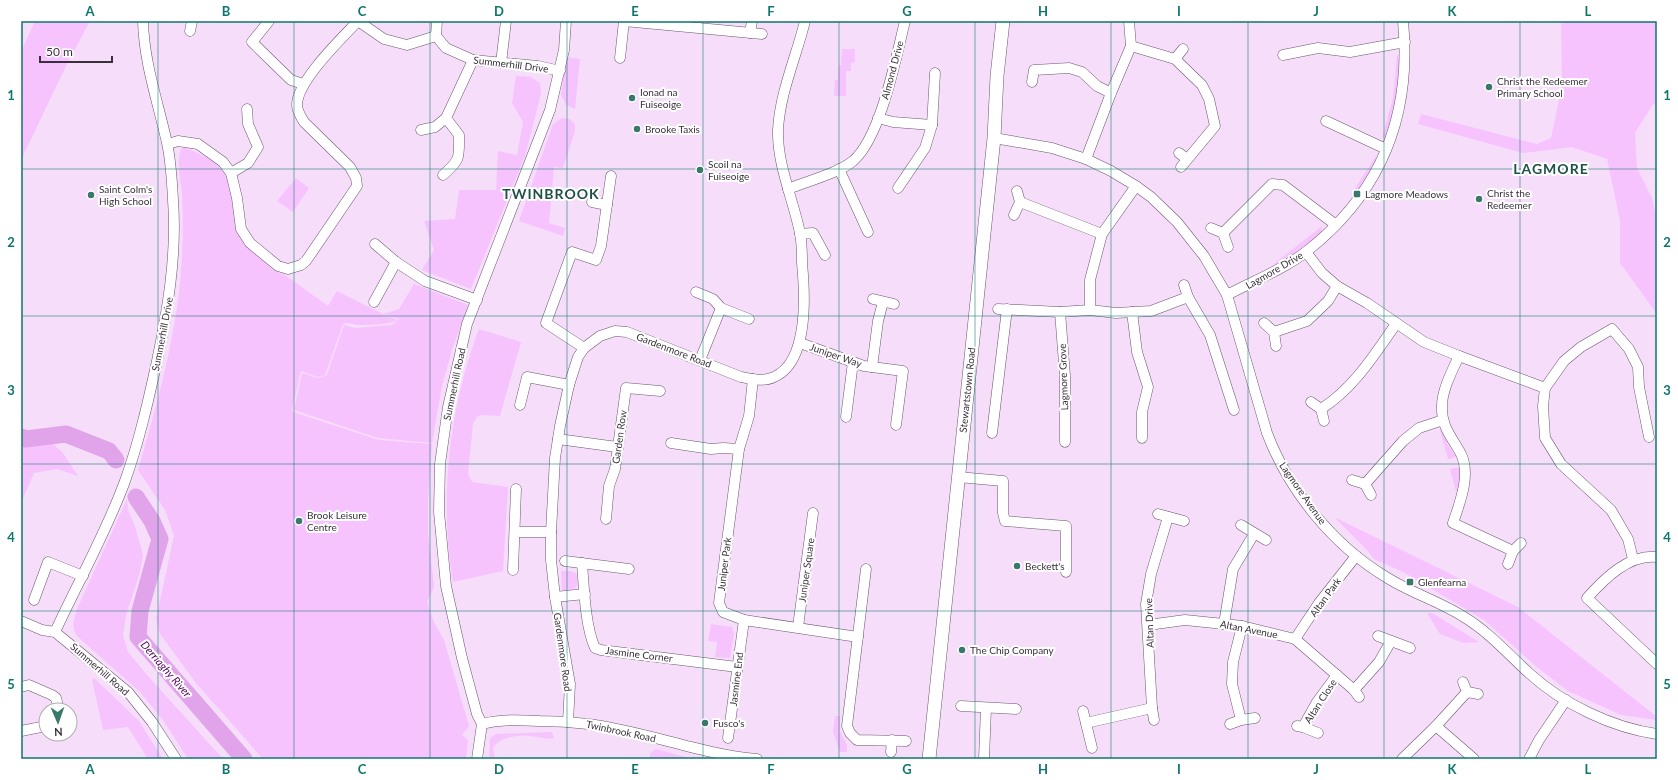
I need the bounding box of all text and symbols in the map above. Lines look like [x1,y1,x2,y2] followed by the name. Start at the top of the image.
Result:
[84,3,95,19] text: A
[222,3,231,19] text: B
[358,3,367,19] text: C
[494,3,504,19] text: D
[631,3,639,19] text: E
[767,3,775,19] text: F
[902,3,912,19] text: G
[1038,3,1048,19] text: H
[1177,3,1181,19] text: I
[1313,3,1319,19] text: J
[1448,3,1458,19] text: K
[1585,3,1592,19] text: L
[40,38,112,64] scale bar
[878,39,906,101] street label: Almond Drive
[46,44,73,59] text: 50 m
[473,53,549,75] street label: Summerhill Drive
[1497,75,1588,99] place label: Christ the Redeemer Primary School
[1484,82,1494,92] marker: Christ the Redeemer Primary School
[640,86,681,110] place label: Ionad na Fuiseoige
[7,87,15,103] text: 1
[1663,87,1671,103] text: 1
[627,93,637,103] marker: Ionad na Fuiseoige
[645,123,700,135] place label: Brooke Taxis
[632,124,642,134] marker: Brooke Taxis
[708,158,749,182] place label: Scoil na Fuiseoige
[1513,160,1589,177] district label: LAGMORE
[695,165,705,175] marker: Scoil na Fuiseoige
[99,183,152,207] place label: Saint Colm's High School
[502,185,600,202] district label: TWINBROOK
[1487,187,1532,211] place label: Christ the Redeemer
[1365,188,1448,200] place label: Lagmore Meadows
[1352,189,1362,199] marker: Lagmore Meadows
[86,190,96,200] marker: Saint Colm's High School
[1474,194,1484,204] marker: Christ the Redeemer
[7,234,15,250] text: 2
[1663,234,1671,250] text: 2
[1243,249,1305,291] street label: Lagmore Drive
[149,296,175,372] street label: Summerhill Drive
[635,330,713,370] street label: Gardenmore Road
[808,341,864,370] street label: Juniper Way
[1056,343,1070,411] street label: Lagmore Grove
[440,347,468,421] street label: Summerhill Road
[957,347,977,433] street label: Stewartstown Road
[7,382,15,398] text: 3
[1663,382,1671,398] text: 3
[609,409,629,465] street label: Garden Row
[1277,460,1329,526] street label: Lagmore Avenue
[307,509,367,533] place label: Brook Leisure Centre
[294,516,304,526] marker: Brook Leisure Centre
[7,529,15,545] text: 4
[1663,529,1671,545] text: 4
[715,536,733,592] street label: Juniper Park
[796,537,816,603] street label: Juniper Square
[1025,560,1065,572] place label: Beckett's
[1012,561,1022,571] marker: Beckett's
[1307,574,1344,619] street label: Altan Park
[1418,576,1466,588] place label: Glenfearna
[1405,577,1415,587] marker: Glenfearna
[1142,598,1156,648] street label: Altan Drive
[552,612,574,692] street label: Gardenmore Road
[1219,618,1279,640] street label: Altan Avenue
[138,638,195,700] water label: Derriaghy River
[68,640,132,698] street label: Summerhill Road
[605,644,674,664] street label: Jasmine Corner
[970,644,1055,656] place label: The Chip Company
[957,645,967,655] marker: The Chip Company
[727,651,745,707] street label: Jasmine End
[7,676,15,692] text: 5
[1663,676,1671,692] text: 5
[1301,677,1339,725] street label: Altan Close
[38,702,78,742] north arrow
[713,717,745,729] place label: Fusco's
[585,718,657,744] street label: Twinbrook Road
[700,718,710,728] marker: Fusco's
[54,726,63,739] text: N
[84,761,95,777] text: A
[222,761,231,777] text: B
[358,761,367,777] text: C
[494,761,504,777] text: D
[631,761,639,777] text: E
[767,761,775,777] text: F
[902,761,912,777] text: G
[1038,761,1048,777] text: H
[1177,761,1181,777] text: I
[1313,761,1319,777] text: J
[1448,761,1458,777] text: K
[1585,761,1592,777] text: L

